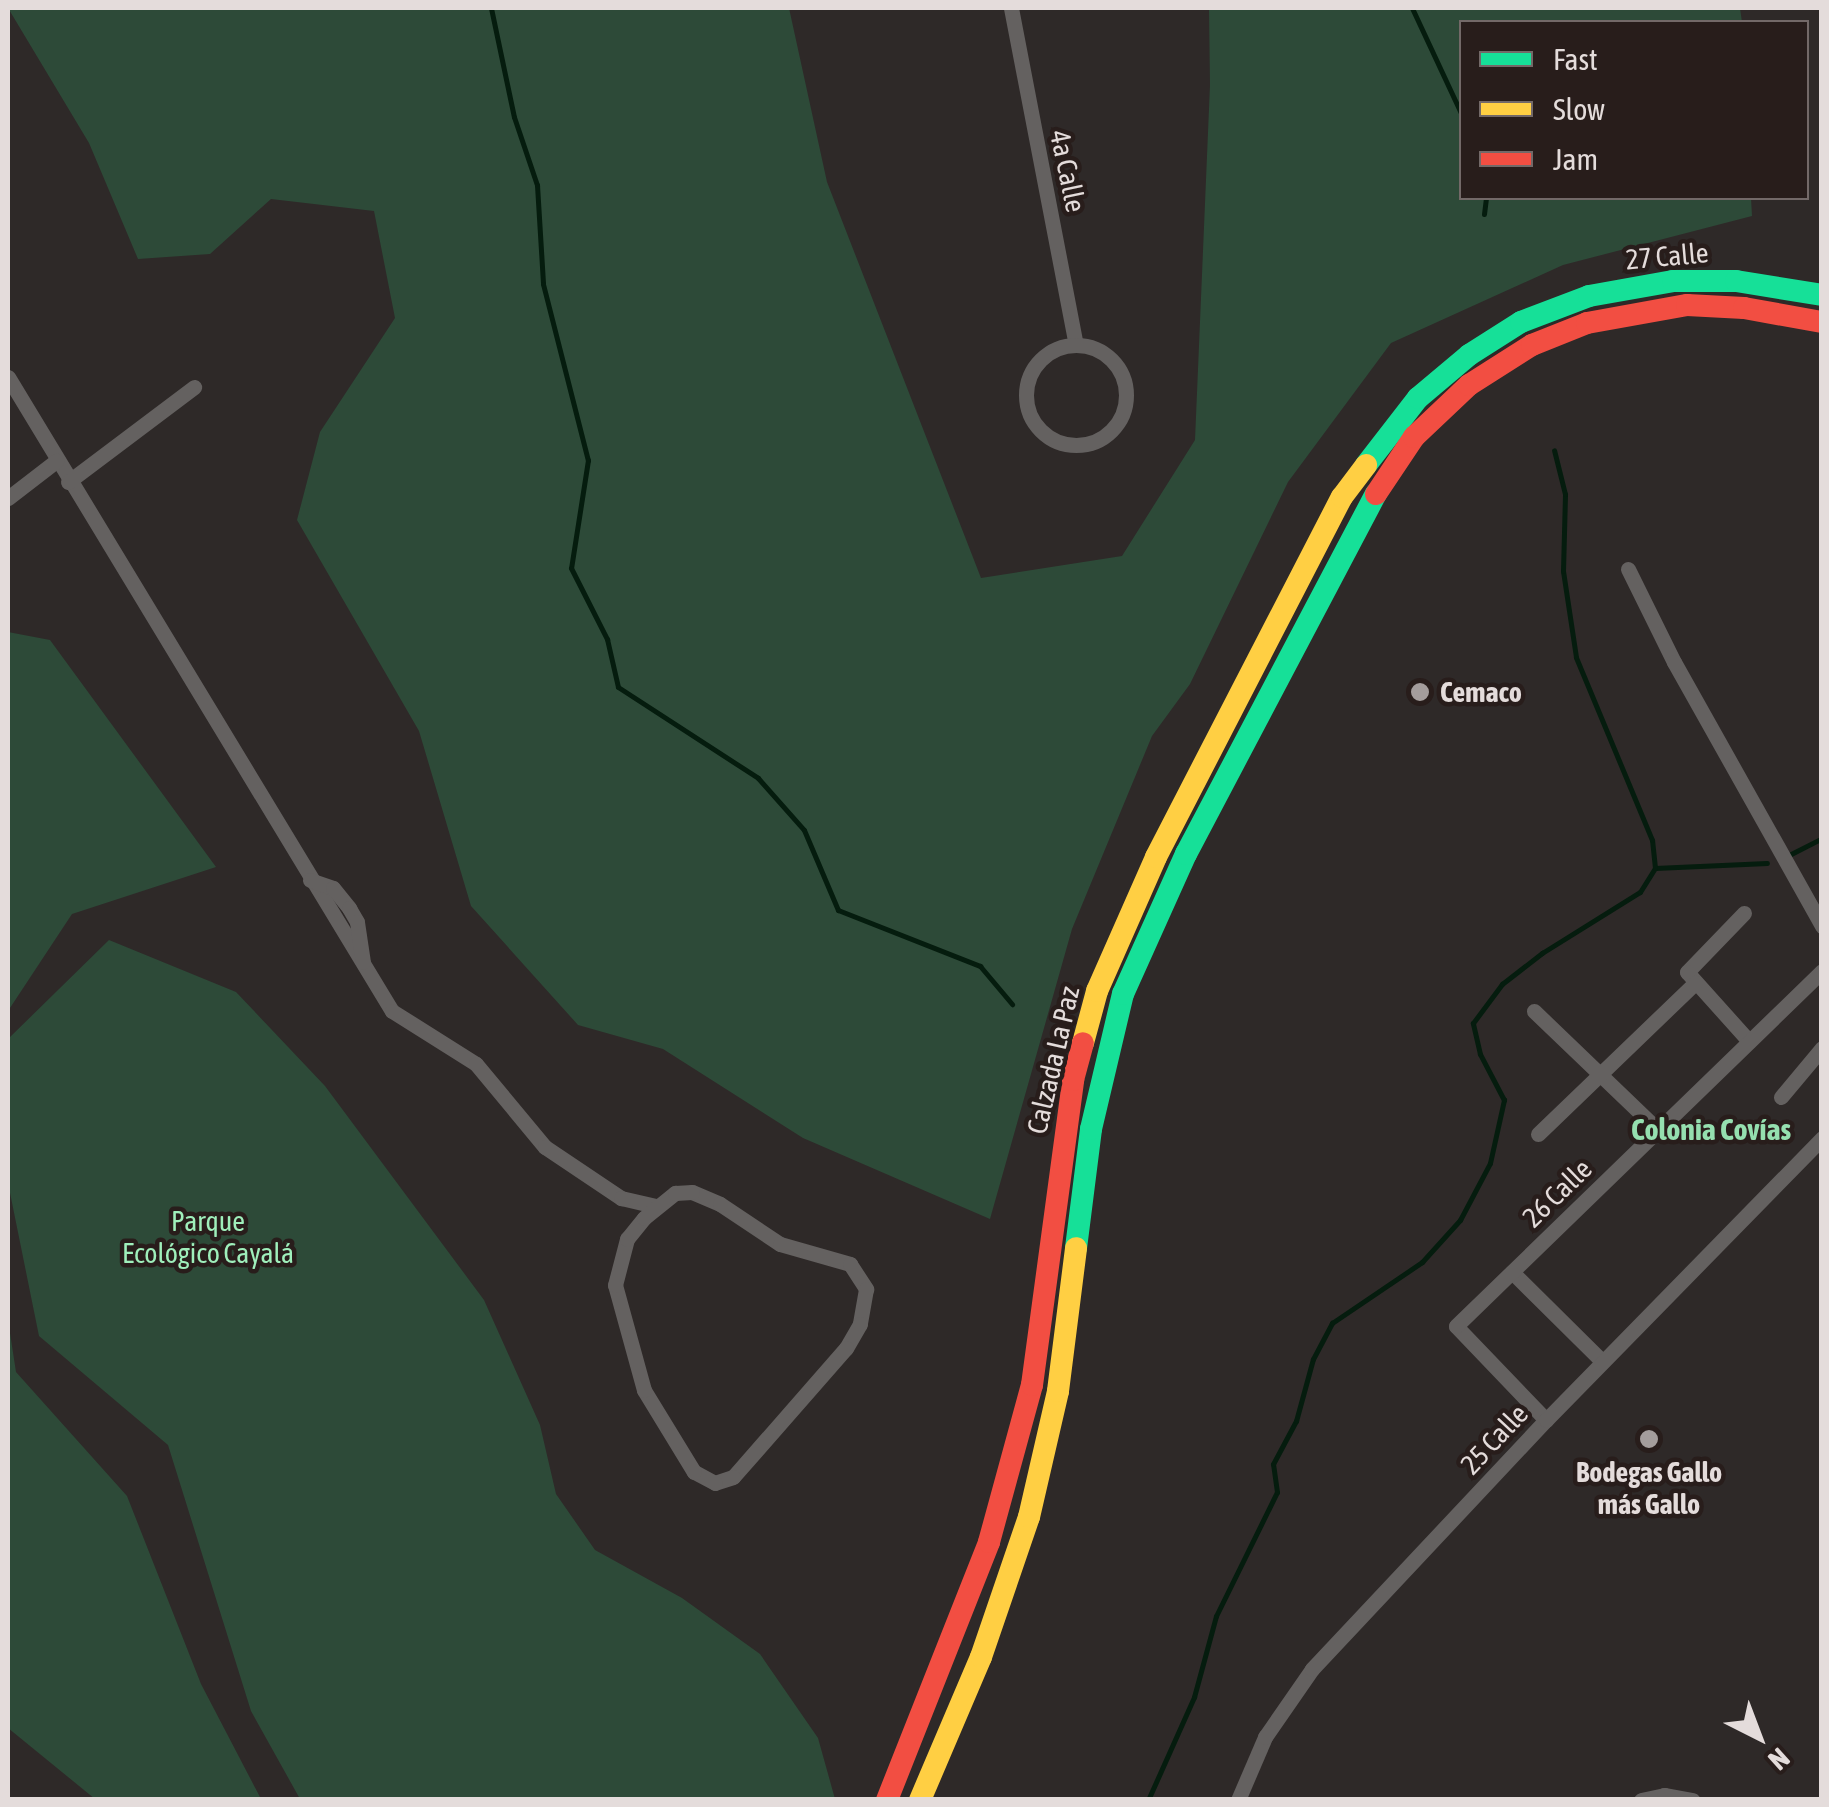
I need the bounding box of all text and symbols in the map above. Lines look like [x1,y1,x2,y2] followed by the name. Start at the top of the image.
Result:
[1459,20,1809,200] legend
[1553,42,1598,76] text: Fast
[1553,92,1605,126] text: Slow
[1043,127,1093,215] street label: 4a Calle
[1553,142,1598,176] text: Jam
[1624,236,1710,276] street label: 27 Calle
[1440,675,1522,709] place label: Cemaco
[1409,681,1431,703] marker: Cemaco
[1020,983,1086,1137] street label: Calzada La Paz
[1631,1111,1791,1147] district label: Colonia Covías
[1515,1152,1599,1234] street label: 26 Calle
[122,1204,294,1270] park label: Parque Ecológico Cayalá
[1453,1397,1535,1481] street label: 25 Calle
[1638,1428,1660,1450] marker: Bodegas Gallo más Gallo
[1576,1455,1722,1521] place label: Bodegas Gallo más Gallo
[1709,1687,1809,1787] north arrow
[1762,1742,1796,1777] text: N

